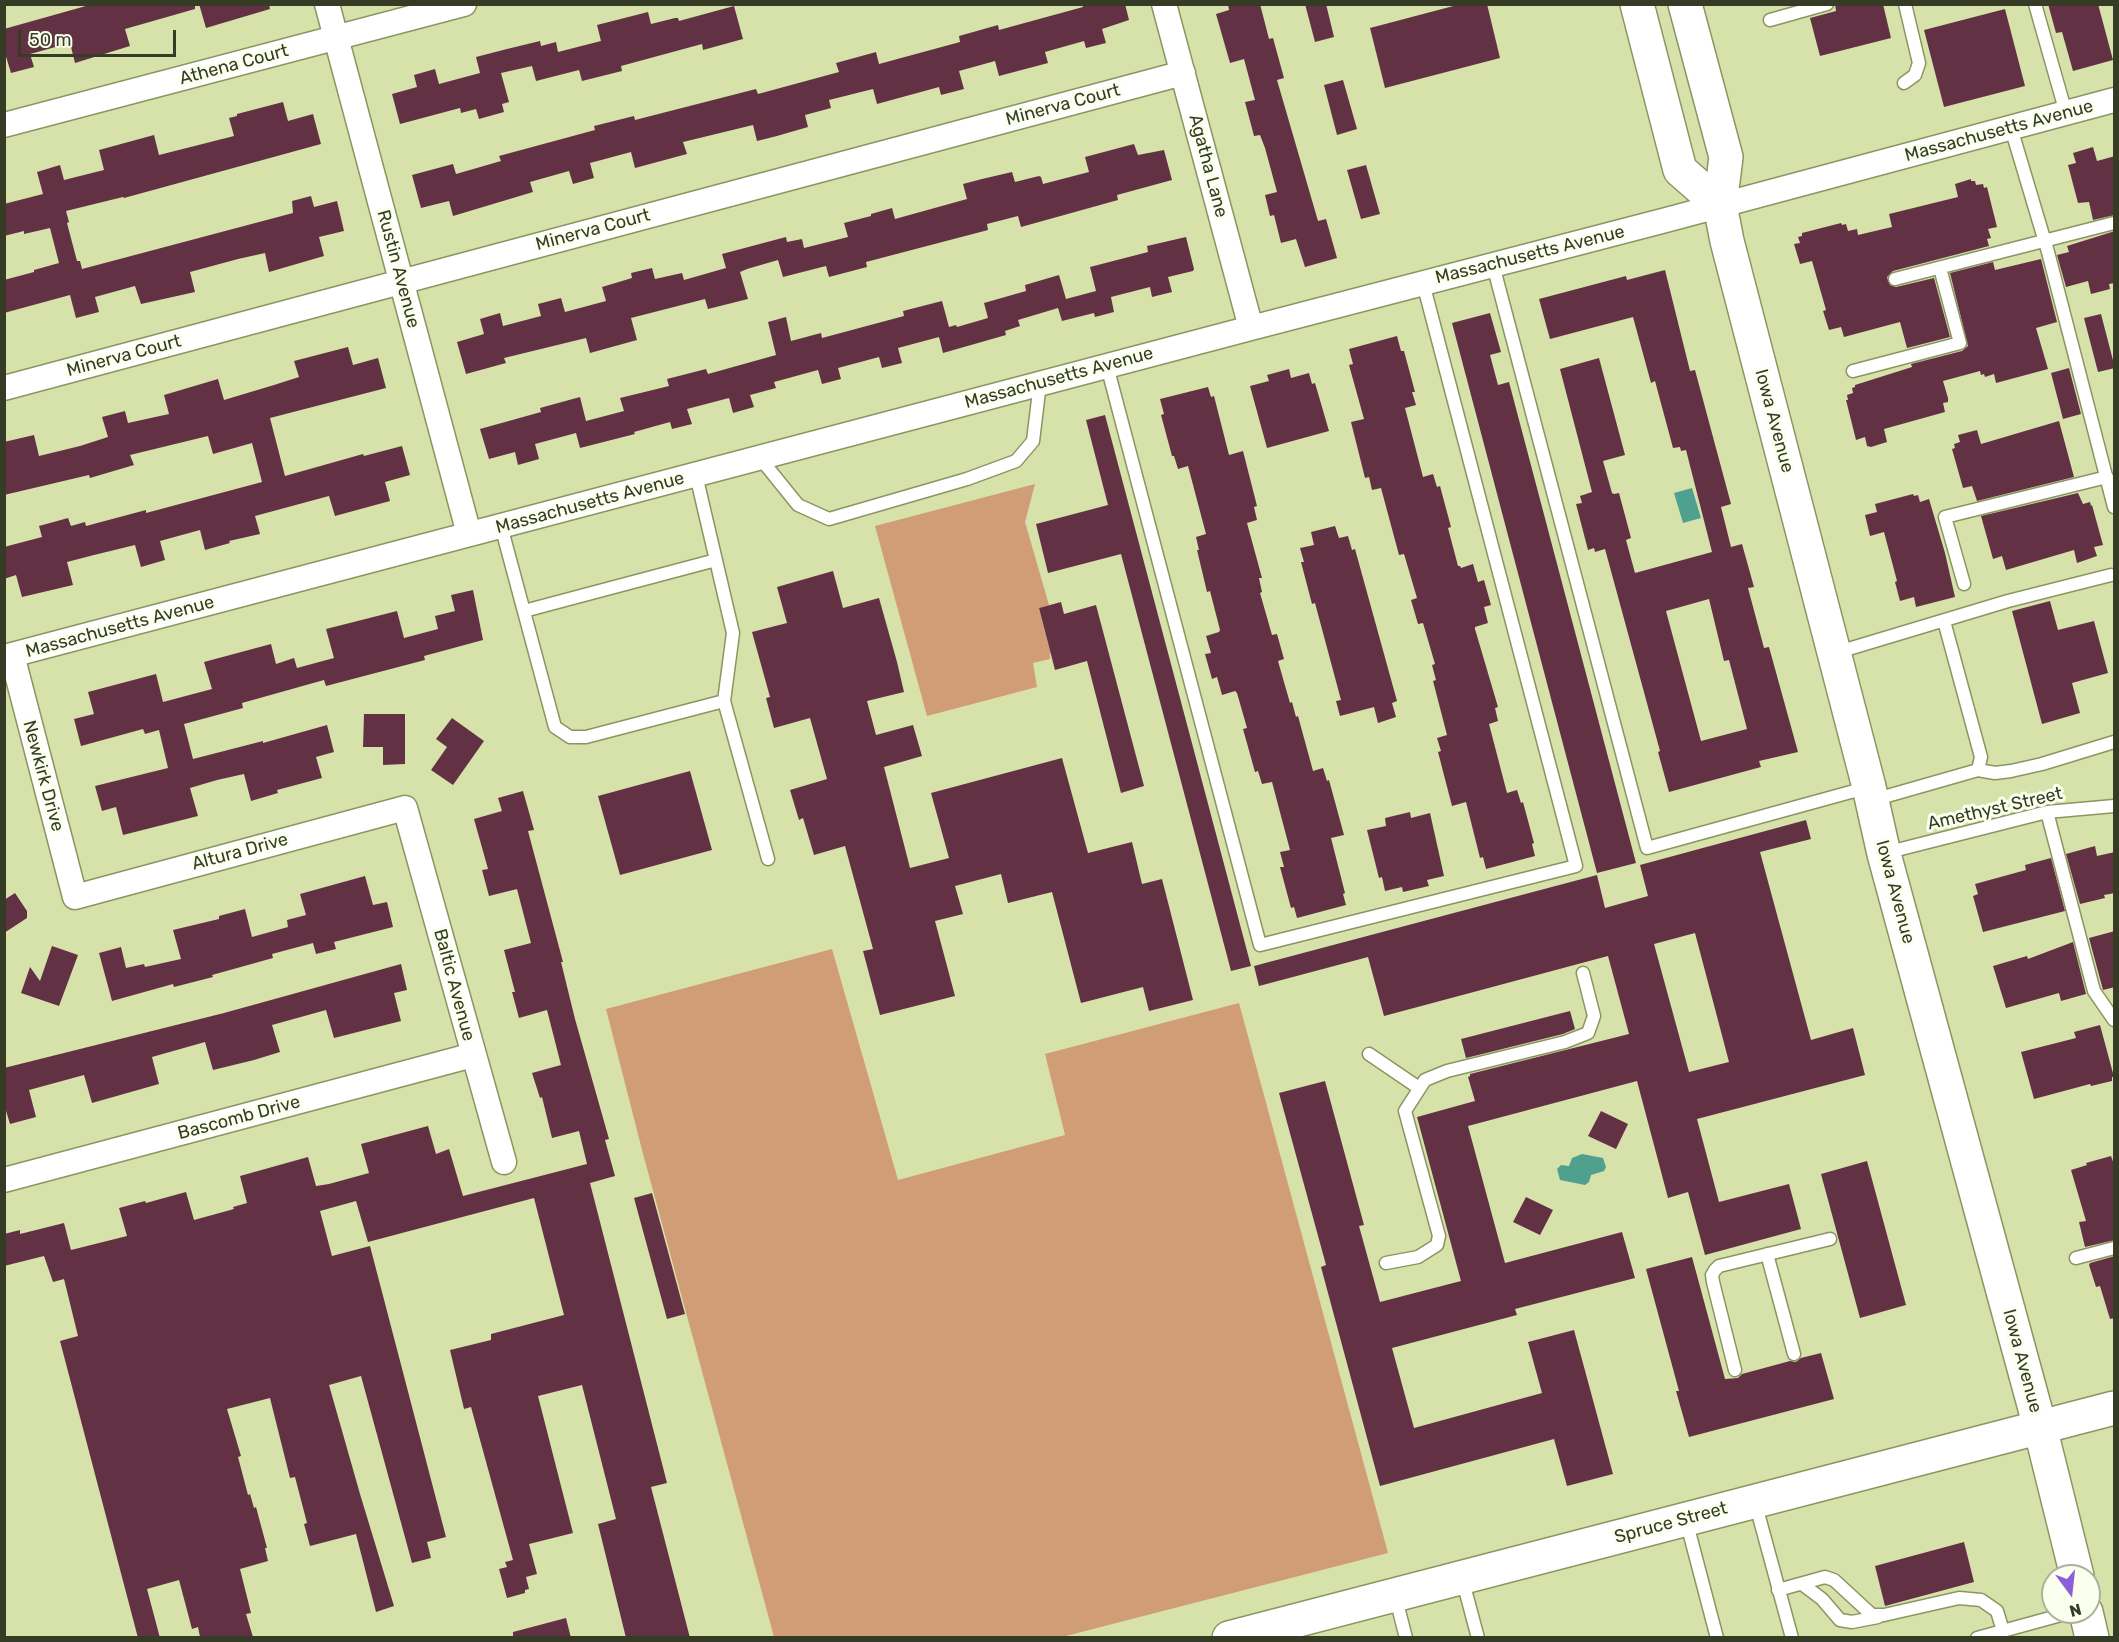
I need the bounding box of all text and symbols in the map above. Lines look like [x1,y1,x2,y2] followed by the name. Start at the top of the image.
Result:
[21,18,178,56] scale bar
[29,29,72,51] text: 50 m
[177,40,291,90] street label: Athena Court
[1003,79,1123,131] street label: Minerva Court
[1902,95,2096,167] street label: Massachusetts Avenue
[1184,112,1232,220] street label: Agatha Lane
[533,204,653,256] street label: Minerva Court
[372,208,424,330] street label: Rustin Avenue
[1433,221,1627,289] street label: Massachusetts Avenue
[64,330,184,382] street label: Minerva Court
[962,342,1156,414] street label: Massachusetts Avenue
[1750,367,1798,475] street label: Iowa Avenue
[493,467,687,539] street label: Massachusetts Avenue
[23,591,217,663] street label: Massachusetts Avenue
[18,718,68,834] street label: Newkirk Drive
[1925,783,2065,835] street label: Amethyst Street
[190,829,290,875] street label: Altura Drive
[1871,838,1919,946] street label: Iowa Avenue
[429,927,479,1043] street label: Baltic Avenue
[175,1091,303,1145] street label: Bascomb Drive
[1998,1307,2046,1415] street label: Iowa Avenue
[1612,1498,1730,1548] street label: Spruce Street
[2041,1564,2101,1624] north arrow
[2067,1599,2083,1621] text: N

